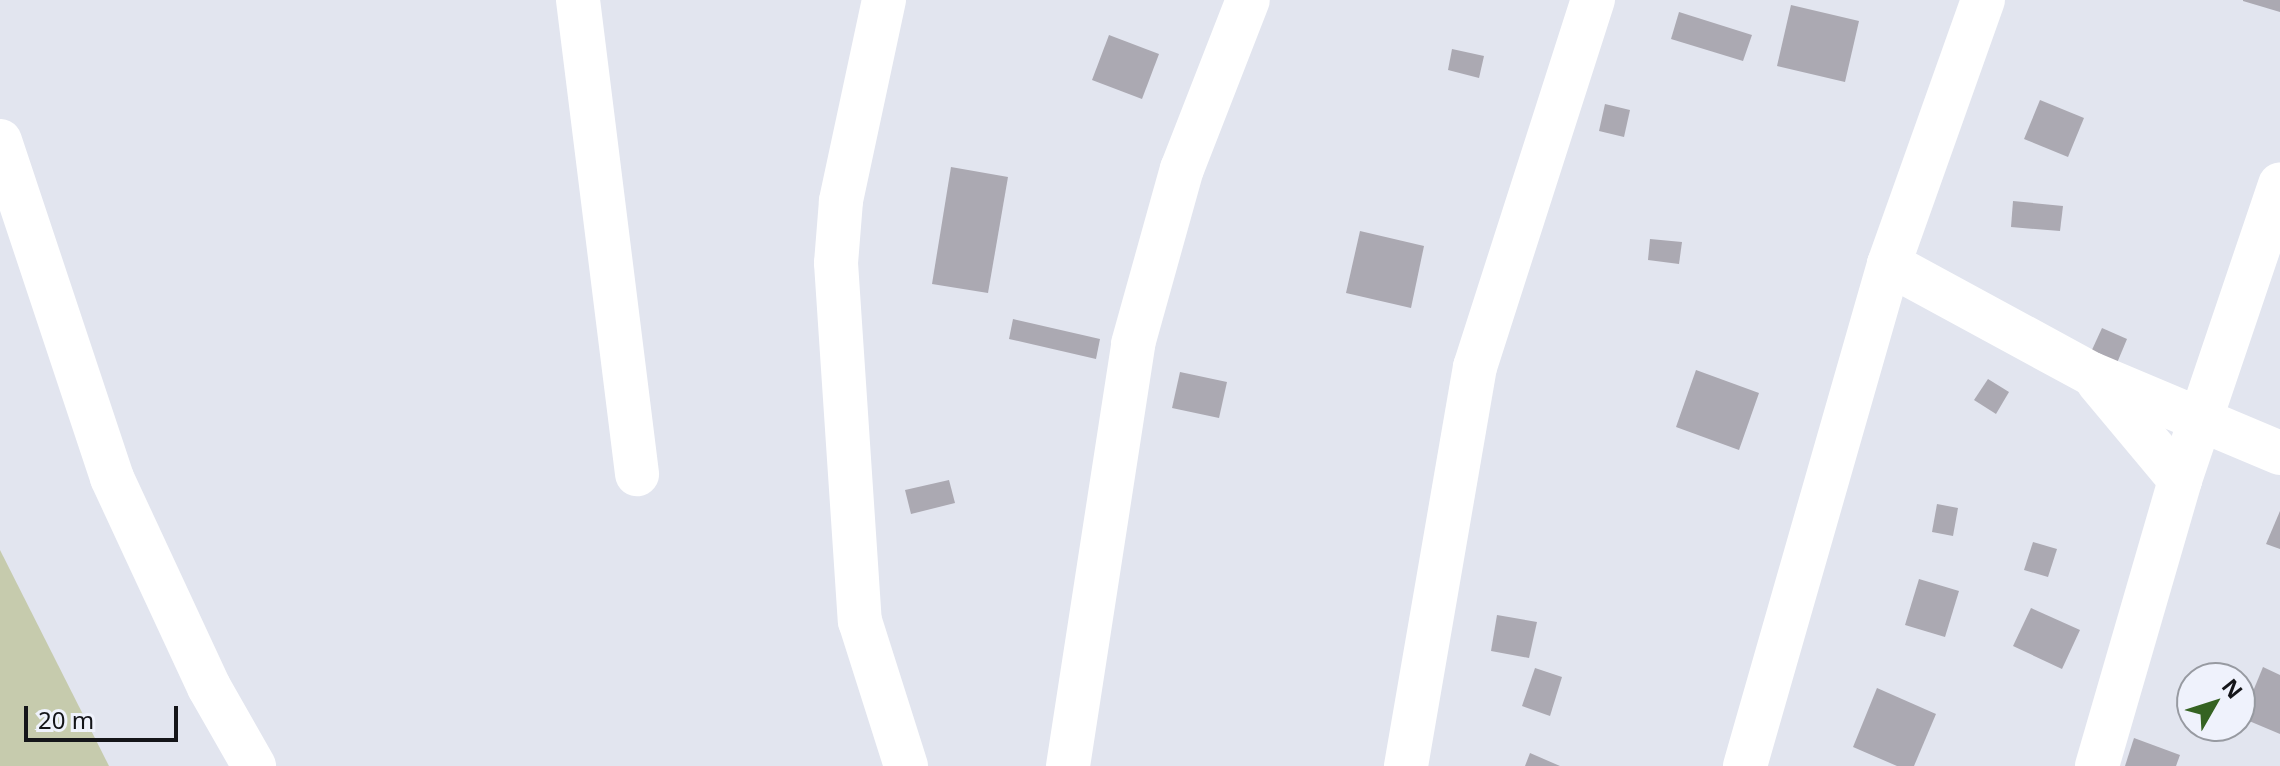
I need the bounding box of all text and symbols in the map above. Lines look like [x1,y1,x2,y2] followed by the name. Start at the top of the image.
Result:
[2176,662,2256,742] north arrow
[2216,672,2250,705] text: N
[28,690,182,740] scale bar
[38,703,94,736] text: 20 m

